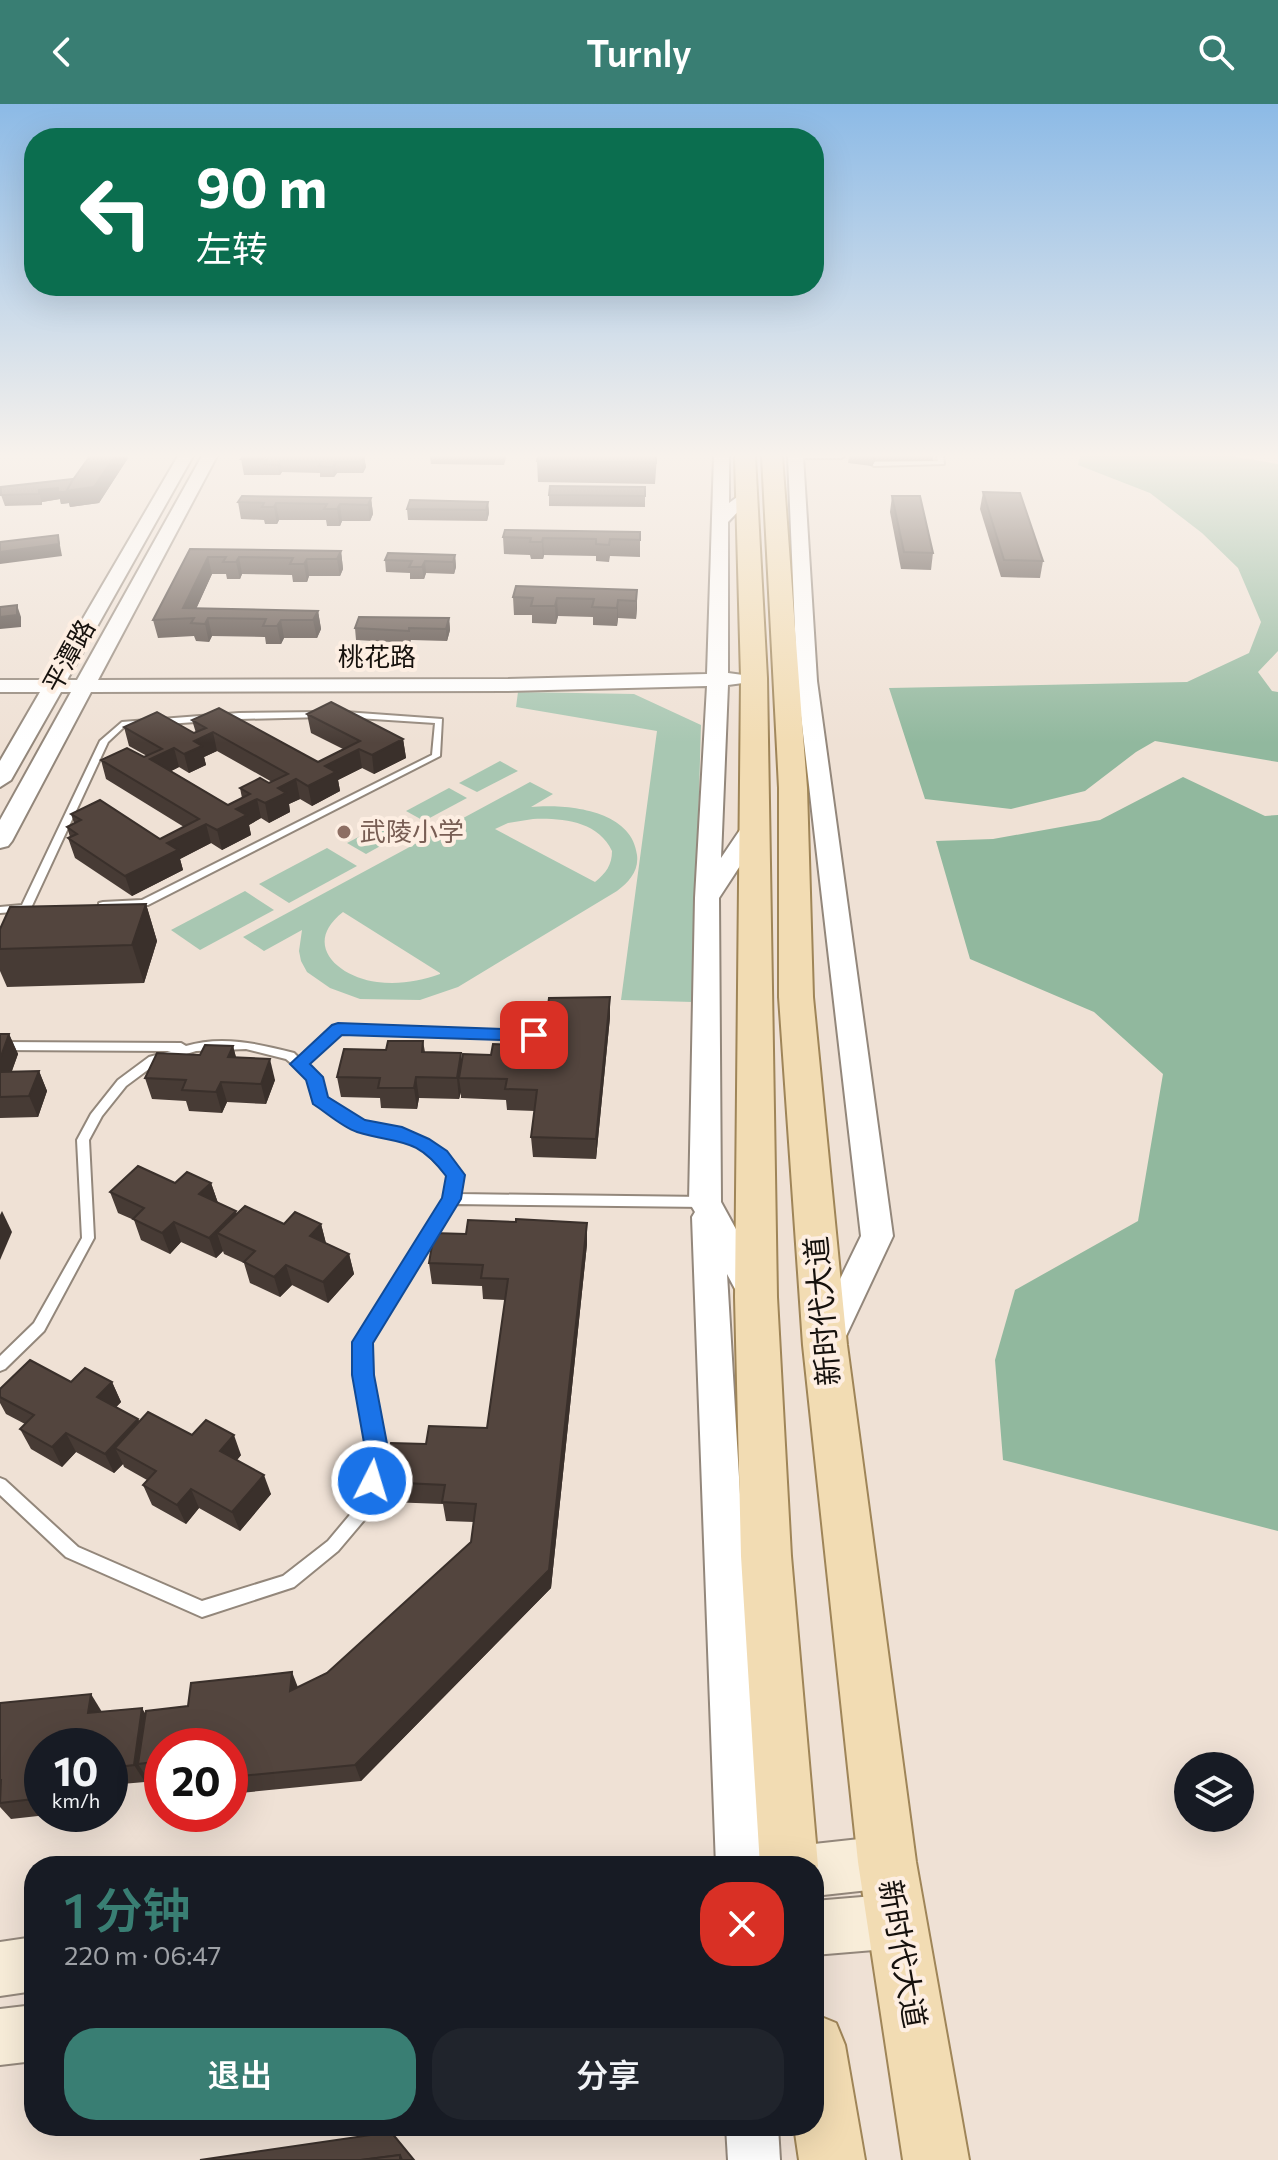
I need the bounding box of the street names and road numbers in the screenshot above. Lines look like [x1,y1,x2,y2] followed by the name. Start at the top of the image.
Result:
[35,614,100,697] street label: 平潭路
[338,640,416,671] street label: 桃花路
[796,1235,845,1388] street label: 新时代大道
[873,1876,936,2031] street label: 新时代大道

